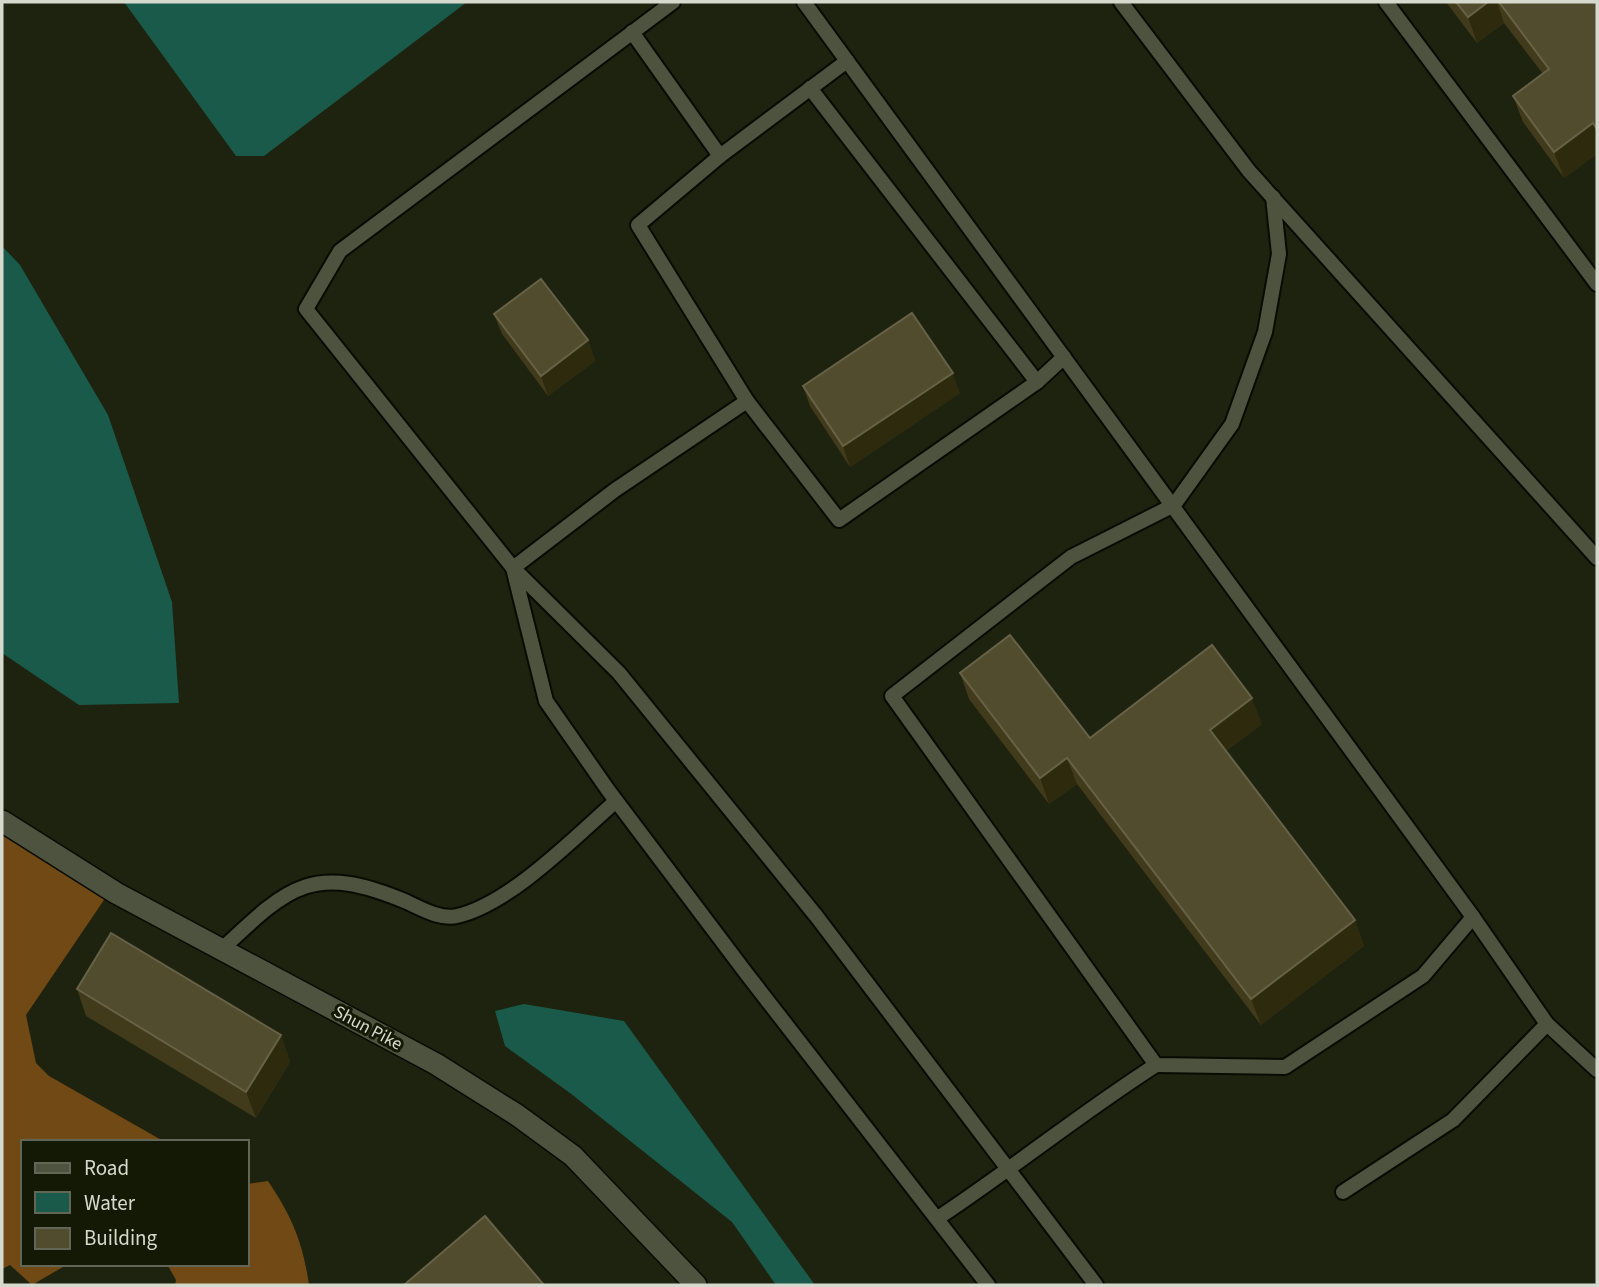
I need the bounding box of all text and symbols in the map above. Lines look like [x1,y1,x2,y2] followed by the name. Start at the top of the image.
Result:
[329,999,407,1057] street label: Shun Pike
[21,1140,248,1266] legend
[84,1153,129,1183] text: Road
[84,1188,136,1218] text: Water
[84,1223,158,1253] text: Building

